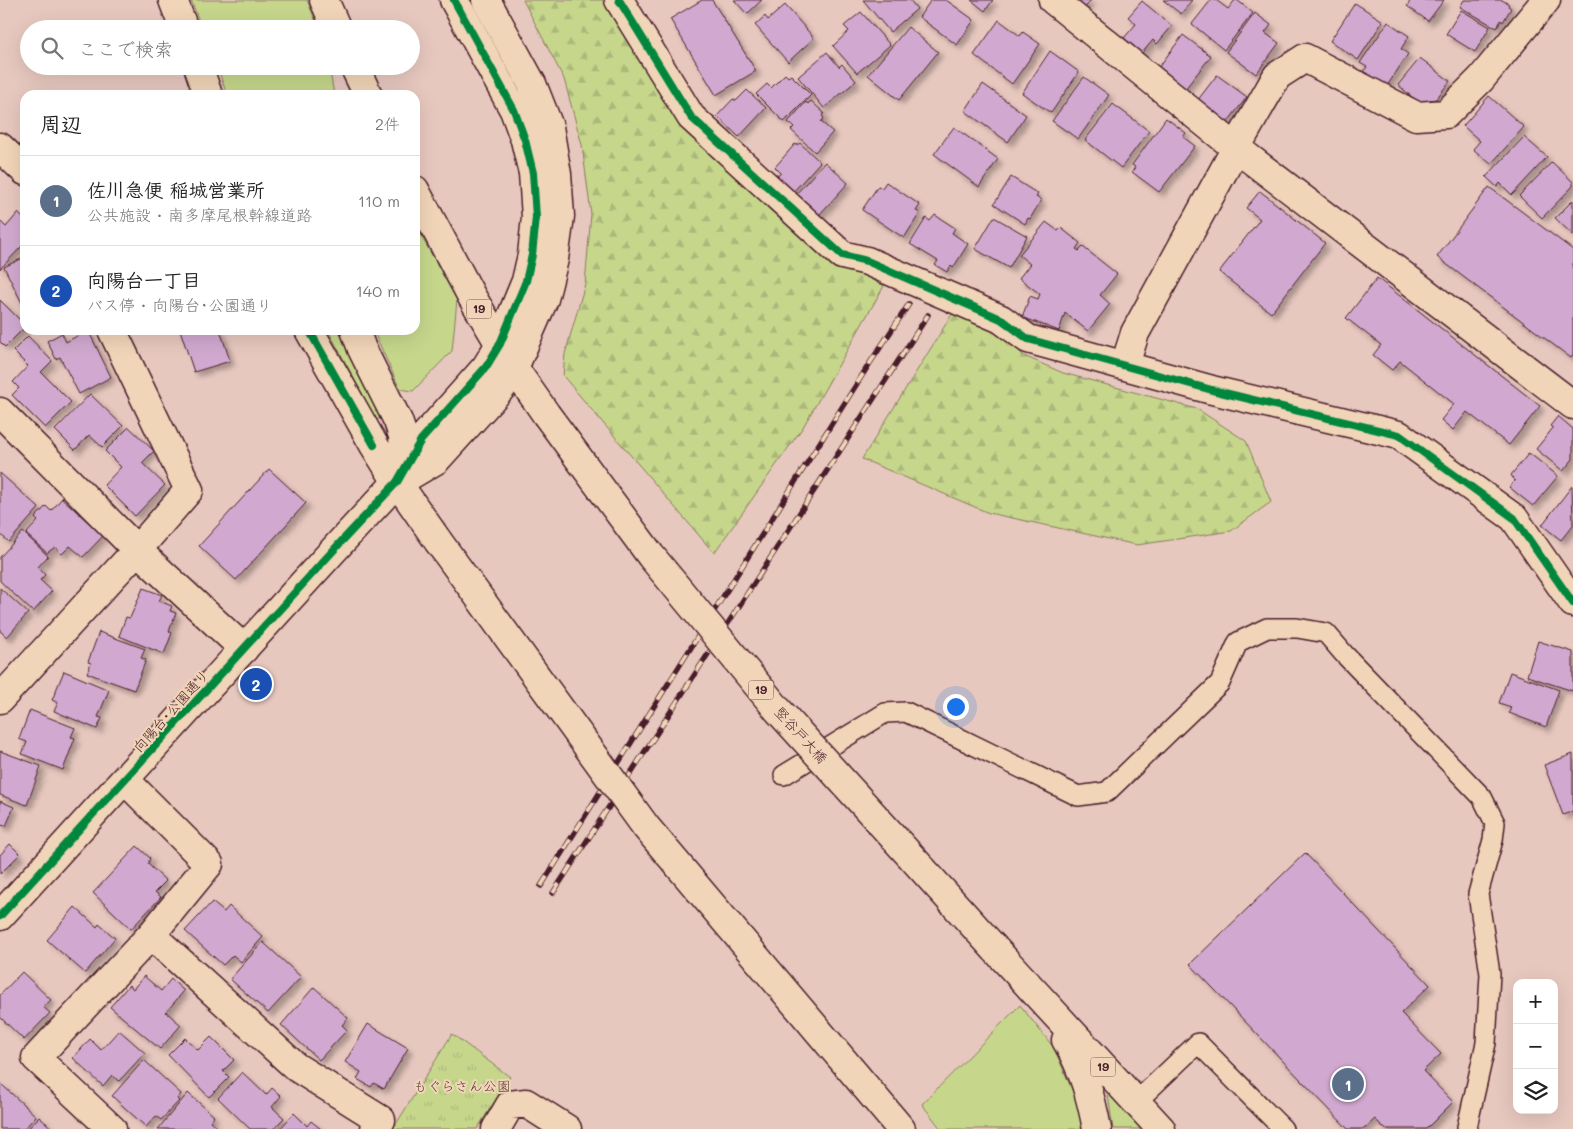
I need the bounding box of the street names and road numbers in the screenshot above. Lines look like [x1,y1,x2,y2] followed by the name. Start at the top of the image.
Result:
[466,300,492,318] road number: 19
[128,665,213,756] street label: 向陽台･公園通り
[748,680,774,700] road number: 19
[771,702,832,767] street label: 竪谷戸大橋
[1090,1058,1116,1076] road number: 19

